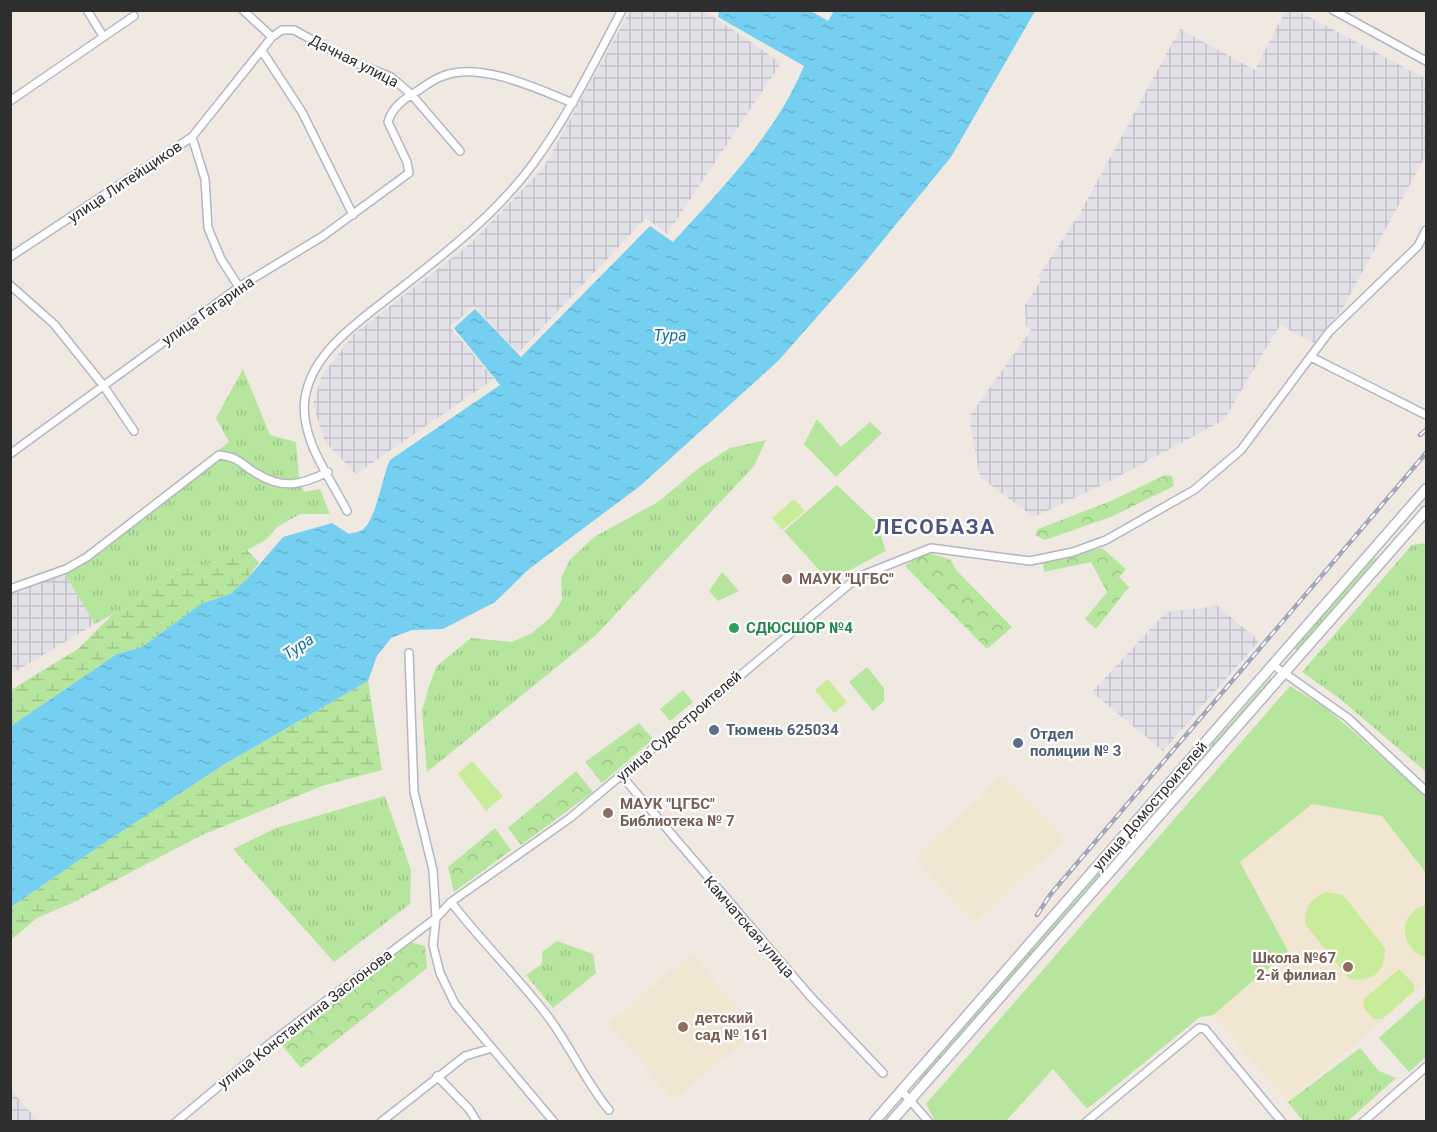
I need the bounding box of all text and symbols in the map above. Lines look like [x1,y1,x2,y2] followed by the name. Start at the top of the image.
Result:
[306,31,402,91] street label: Дачная улица
[65,137,185,227] street label: улица Литейщиков
[159,273,257,349] street label: улица Гагарина
[653,326,687,345] water label: Тура
[874,515,996,539] district label: ЛЕСОБАЗА
[799,570,894,588] place label: МАУК "ЦГБС"
[780,572,794,586] marker: МАУК "ЦГБС"
[746,619,853,637] place label: СДЮСШОР №4
[727,621,741,635] marker: СДЮСШОР №4
[279,629,317,664] water label: Тура
[613,667,745,785] street label: улица Судостроителей
[726,721,839,739] place label: Тюмень 625034
[707,723,721,737] marker: Тюмень 625034
[1030,725,1121,760] place label: Отдел полиции № 3
[1011,736,1025,750] marker: Отдел полиции № 3
[1089,738,1211,874] street label: улица Домостроителей
[620,795,735,830] place label: МАУК "ЦГБС" Библиотека № 7
[601,806,615,820] marker: МАУК "ЦГБС" Библиотека № 7
[700,872,798,982] street label: Камчатская улица
[214,945,396,1093] street label: улица Константина Заслонова
[1252,949,1336,984] place label: Школа №67 2-й филиал
[1341,960,1355,974] marker: Школа №67 2-й филиал
[695,1009,769,1044] place label: детский сад № 161
[676,1020,690,1034] marker: детский сад № 161

